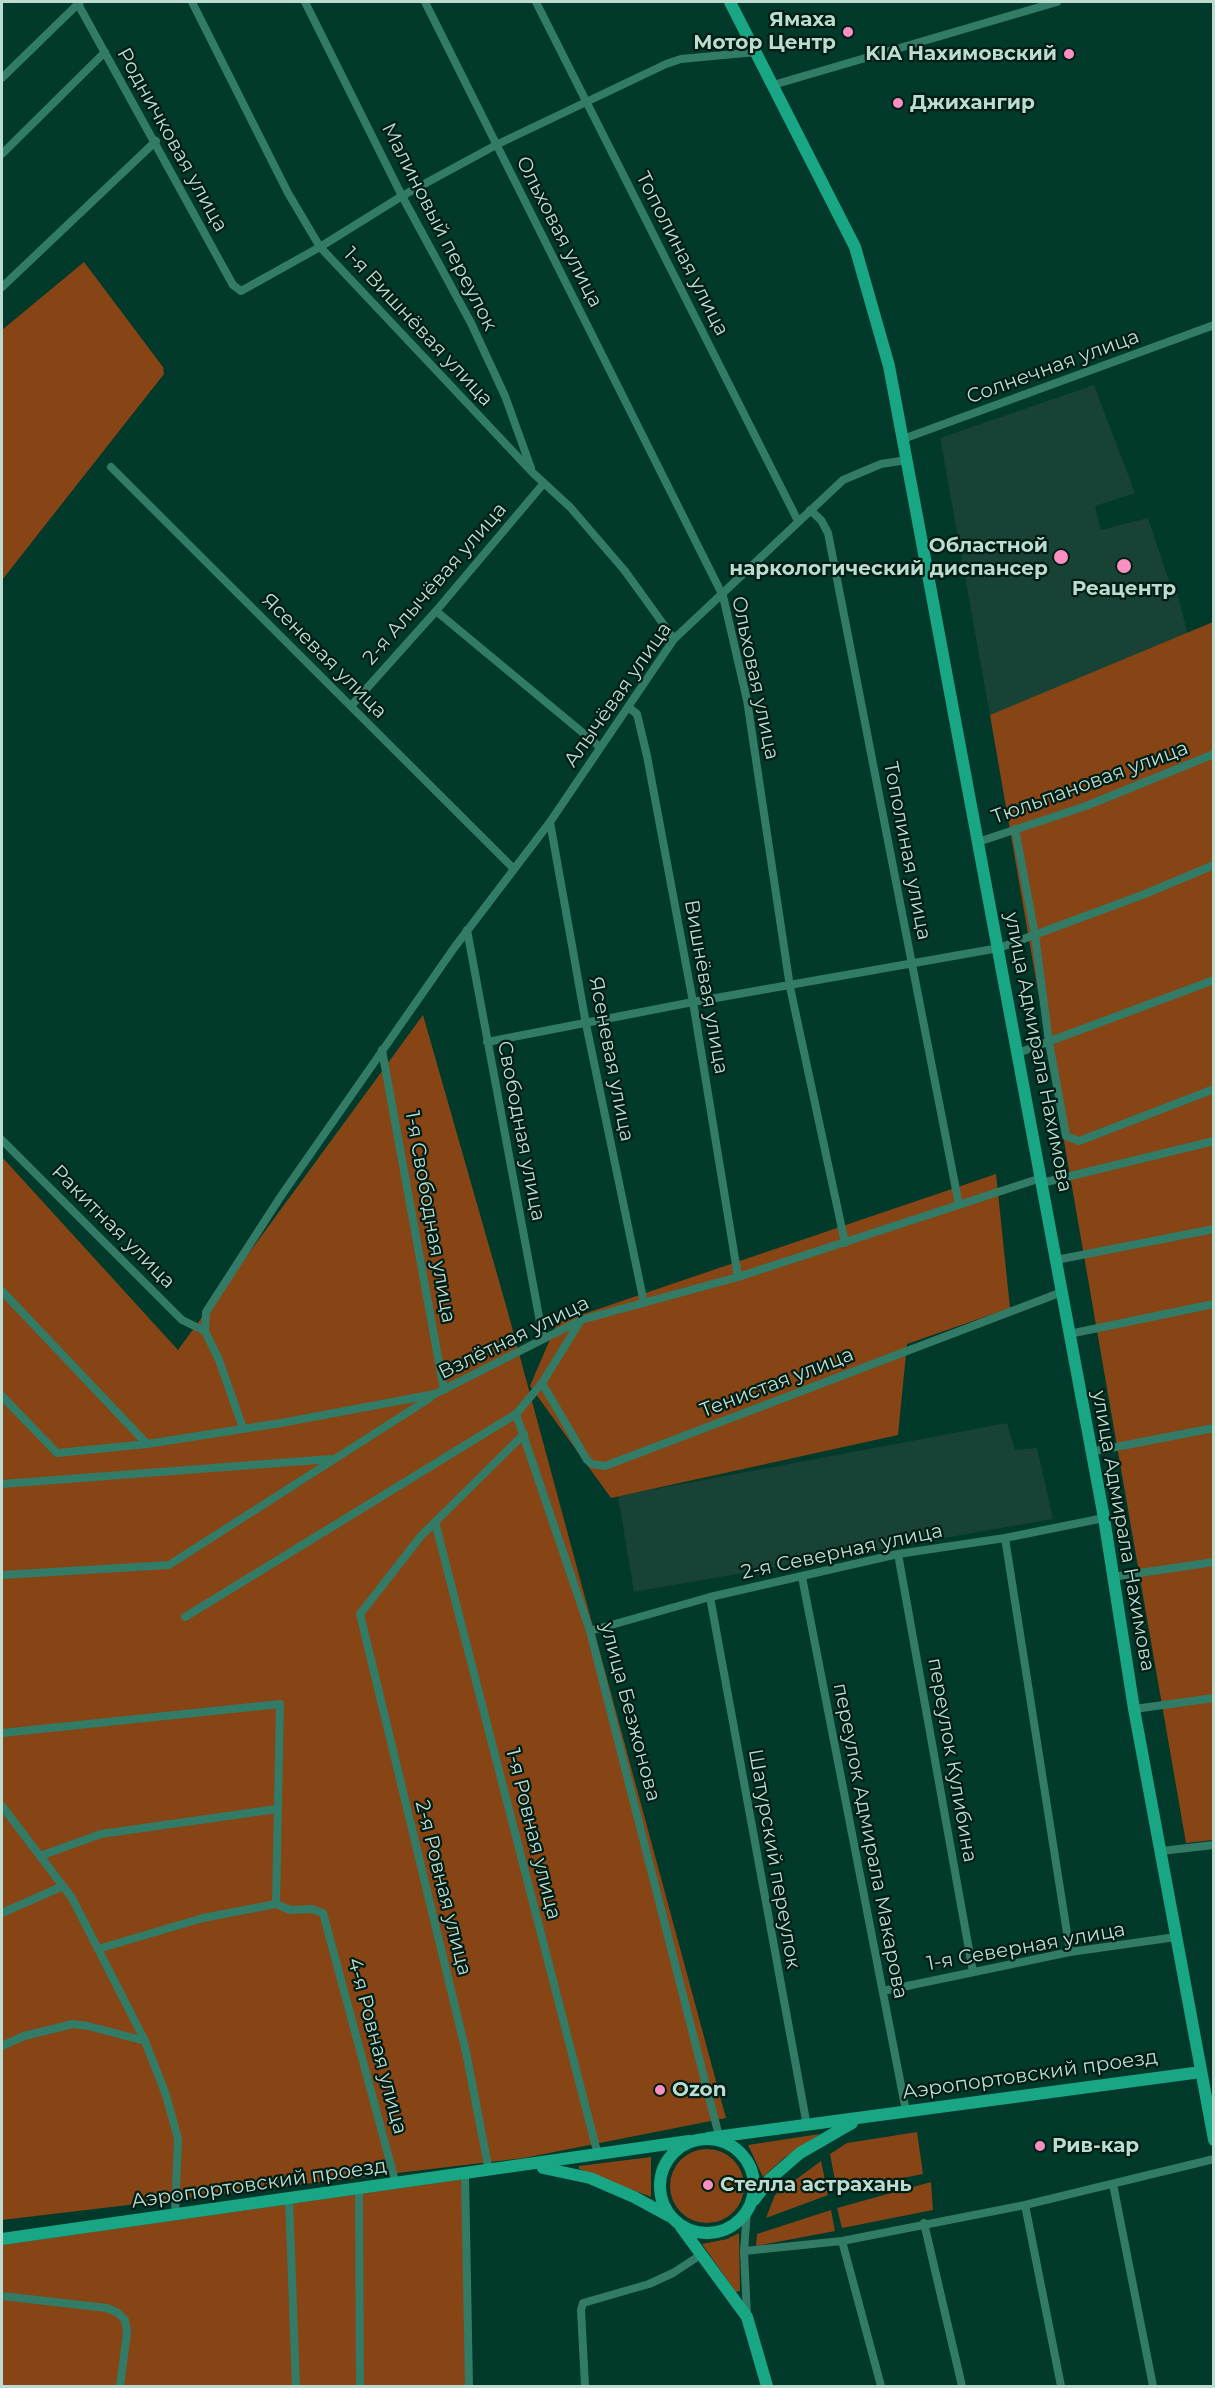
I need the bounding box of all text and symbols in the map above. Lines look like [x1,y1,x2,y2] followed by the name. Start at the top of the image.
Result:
[693,8,836,55] place label: Ямаха Мотор Центр
[841,25,855,39] marker: Ямаха Мотор Центр
[865,42,1057,66] place label: KIA Нахимовский
[111,44,233,236] street label: Родничковая улица
[1062,47,1076,61] marker: KIA Нахимовский
[910,91,1035,115] place label: Джихангир
[891,96,905,110] marker: Джихангир
[376,119,502,335] street label: Малиновый переулок
[511,152,607,312] street label: Ольховая улица
[630,168,734,340] street label: Тополиная улица
[338,243,498,411] street label: 1-я Вишнёвая улица
[963,325,1143,409] street label: Солнечная улица
[358,498,512,670] street label: 2-я Алычёвая улица
[729,534,1048,581] place label: Областной наркологический диспансер
[1052,548,1070,566] marker: Областной наркологический диспансер
[1115,557,1133,575] marker: Реацентр
[1072,577,1176,601] place label: Реацентр
[256,588,392,724] street label: Ясеневая улица
[726,594,784,762] street label: Ольховая улица
[559,618,677,772] street label: Алычёвая улица
[988,736,1192,830] street label: Тюльпановая улица
[878,760,936,942] street label: Тополиная улица
[679,898,733,1076] street label: Вишнёвая улица
[999,910,1077,1194] street label: улица Адмирала Нахимова
[583,974,639,1144] street label: Ясеневая улица
[492,1039,550,1223] street label: Свободная улица
[400,1109,460,1325] street label: 1-я Свободная улица
[46,1160,180,1294] street label: Ракитная улица
[435,1291,593,1385] street label: Взлётная улица
[697,1343,857,1423] street label: Тенистая улица
[1086,1389,1160,1673] street label: улица Адмирала Нахимова
[739,1519,945,1585] street label: 2-я Северная улица
[595,1620,665,1804] street label: улица Безжонова
[922,1656,982,1864] street label: переулок Кулибина
[828,1681,912,2001] street label: переулок Адмирала Макарова
[500,1746,566,1922] street label: 1-я Ровная улица
[743,1747,805,1971] street label: Шатурский переулок
[410,1798,476,1978] street label: 2-я Ровная улица
[925,1918,1127,1976] street label: 1-я Северная улица
[342,1955,412,2137] street label: 4-я Ровная улица
[901,2045,1159,2105] street label: Аэропортовский проезд
[672,2078,727,2102] place label: Ozon
[653,2083,667,2097] marker: Ozon
[1052,2134,1139,2158] place label: Рив-кар
[1033,2139,1047,2153] marker: Рив-кар
[130,2154,388,2214] street label: Аэропортовский проезд
[720,2173,912,2197] place label: Стелла астрахань
[701,2178,715,2192] marker: Стелла астрахань

